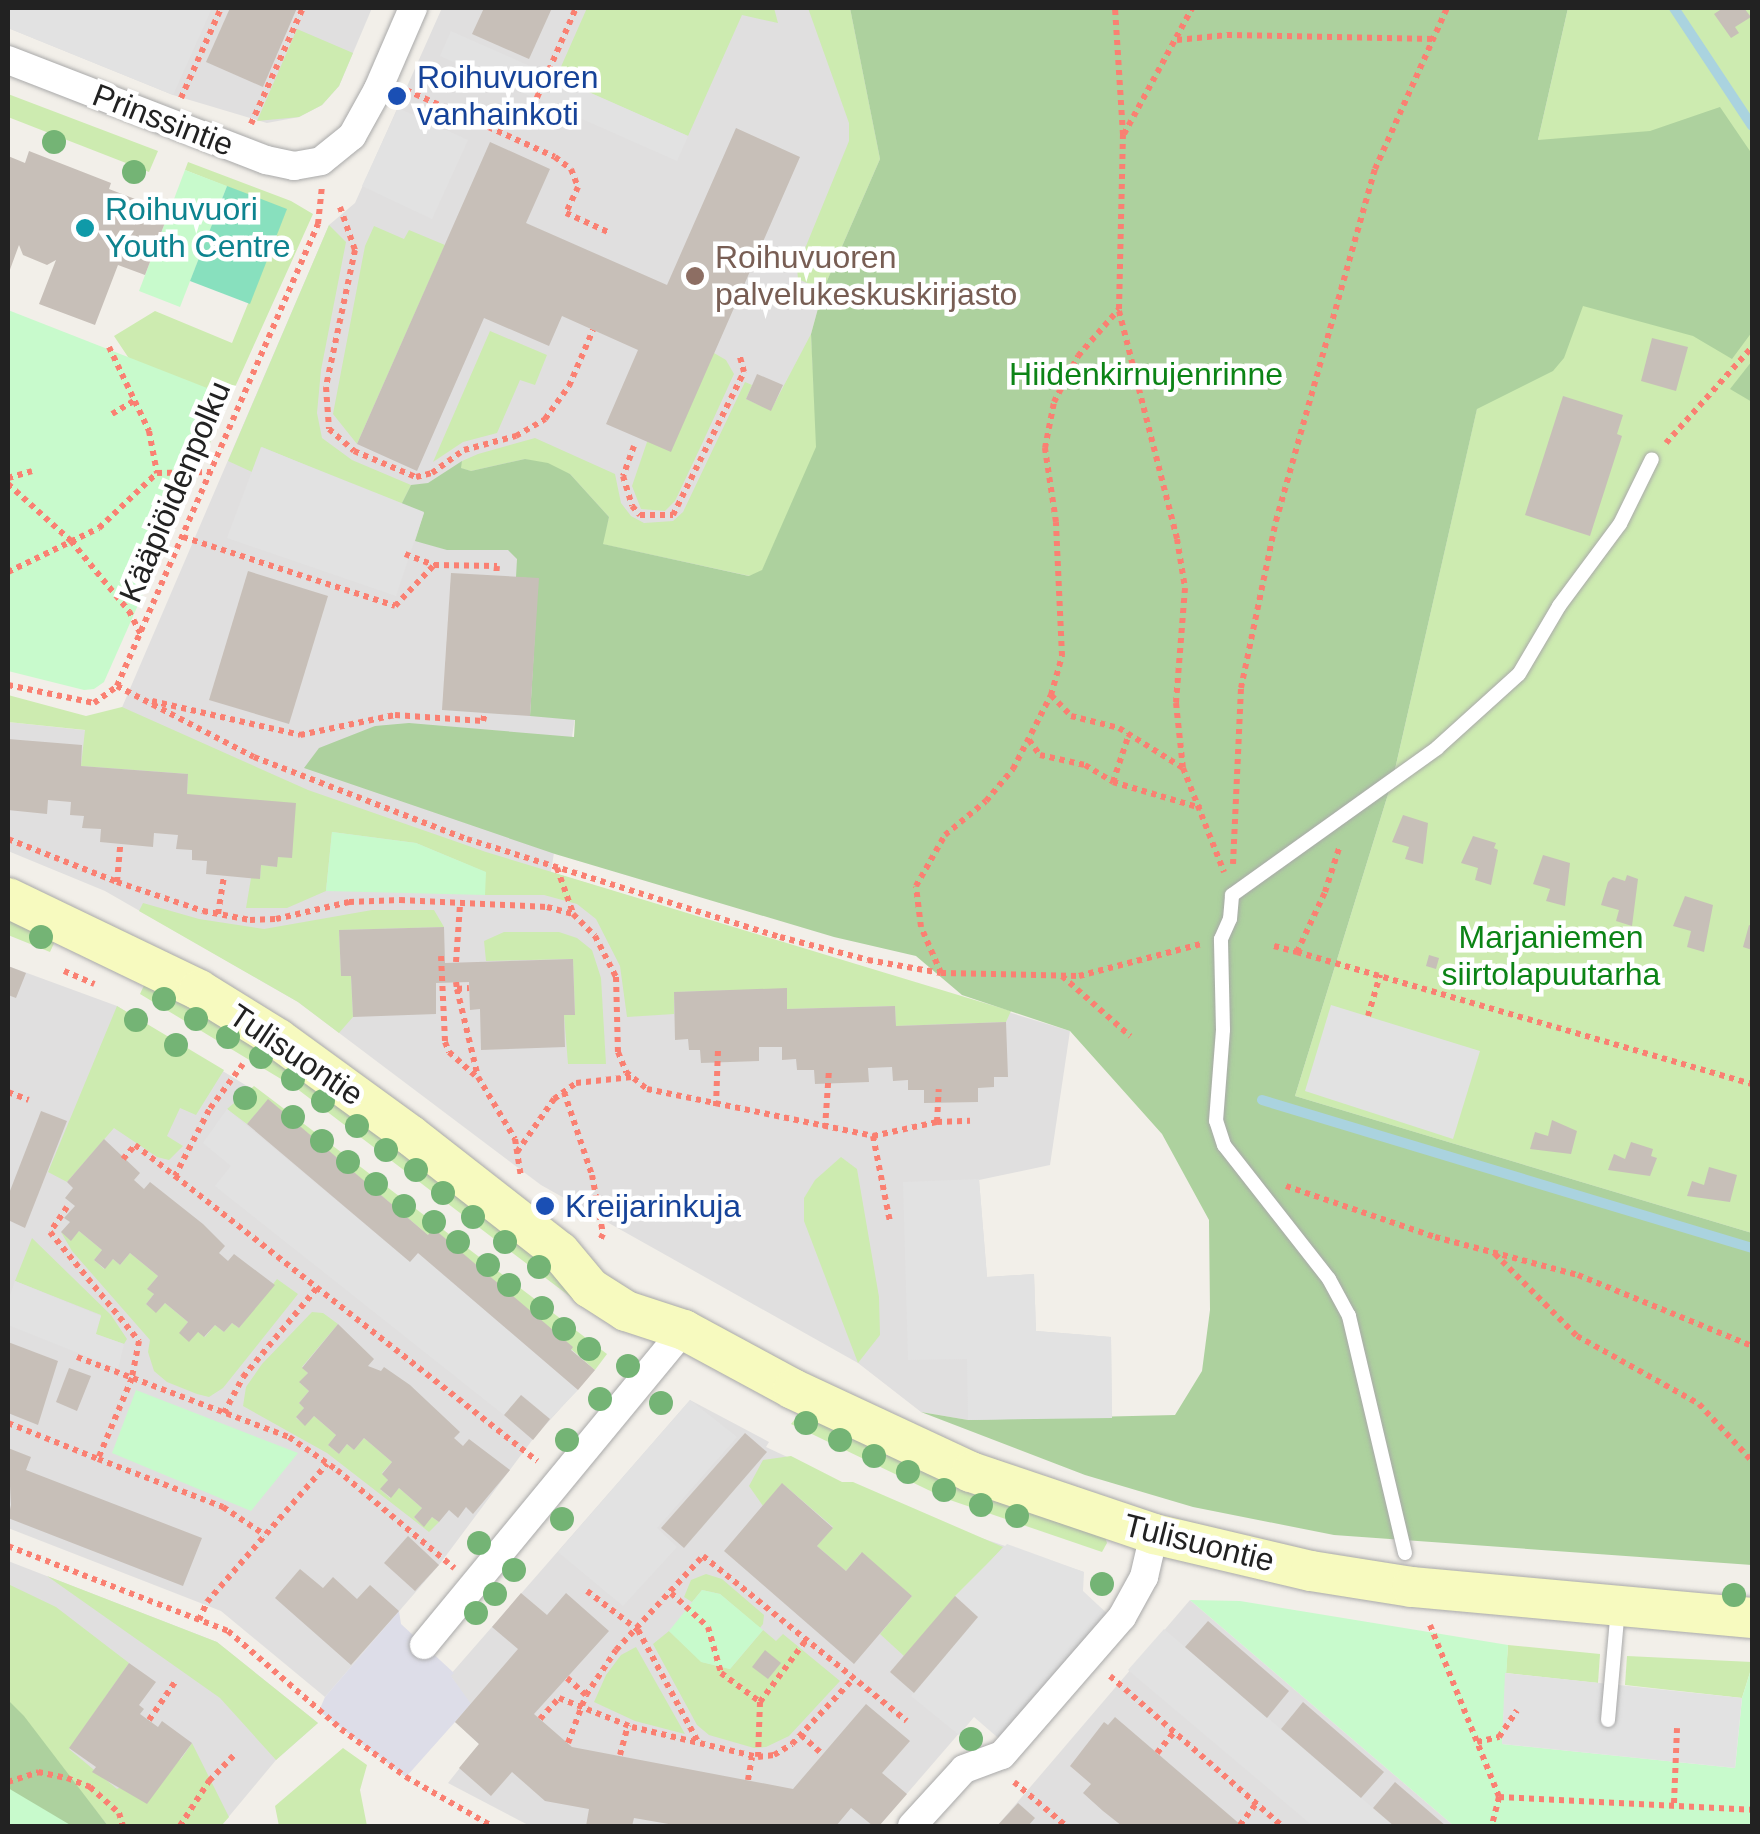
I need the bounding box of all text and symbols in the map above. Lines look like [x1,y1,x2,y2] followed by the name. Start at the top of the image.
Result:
[417,59,598,134] place label: Roihuvuoren vanhainkoti
[87,76,239,164] street label: Prinssintie
[386,85,408,107] marker: Roihuvuoren vanhainkoti
[105,191,291,266] place label: Roihuvuori Youth Centre
[74,217,96,239] marker: Roihuvuori Youth Centre
[715,239,1017,314] place label: Roihuvuoren palvelukeskuskirjasto
[684,265,706,287] marker: Roihuvuoren palvelukeskuskirjasto
[1009,355,1283,393] park label: Hiidenkirnujenrinne
[111,376,239,608] street label: Kääpiöidenpolku
[1442,919,1660,994] park label: Marjaniemen siirtolapuutarha
[222,996,370,1114] street label: Tulisuontie
[565,1187,741,1225] place label: Kreijarinkuja
[534,1195,556,1217] marker: Kreijarinkuja
[1120,1506,1278,1580] street label: Tulisuontie

